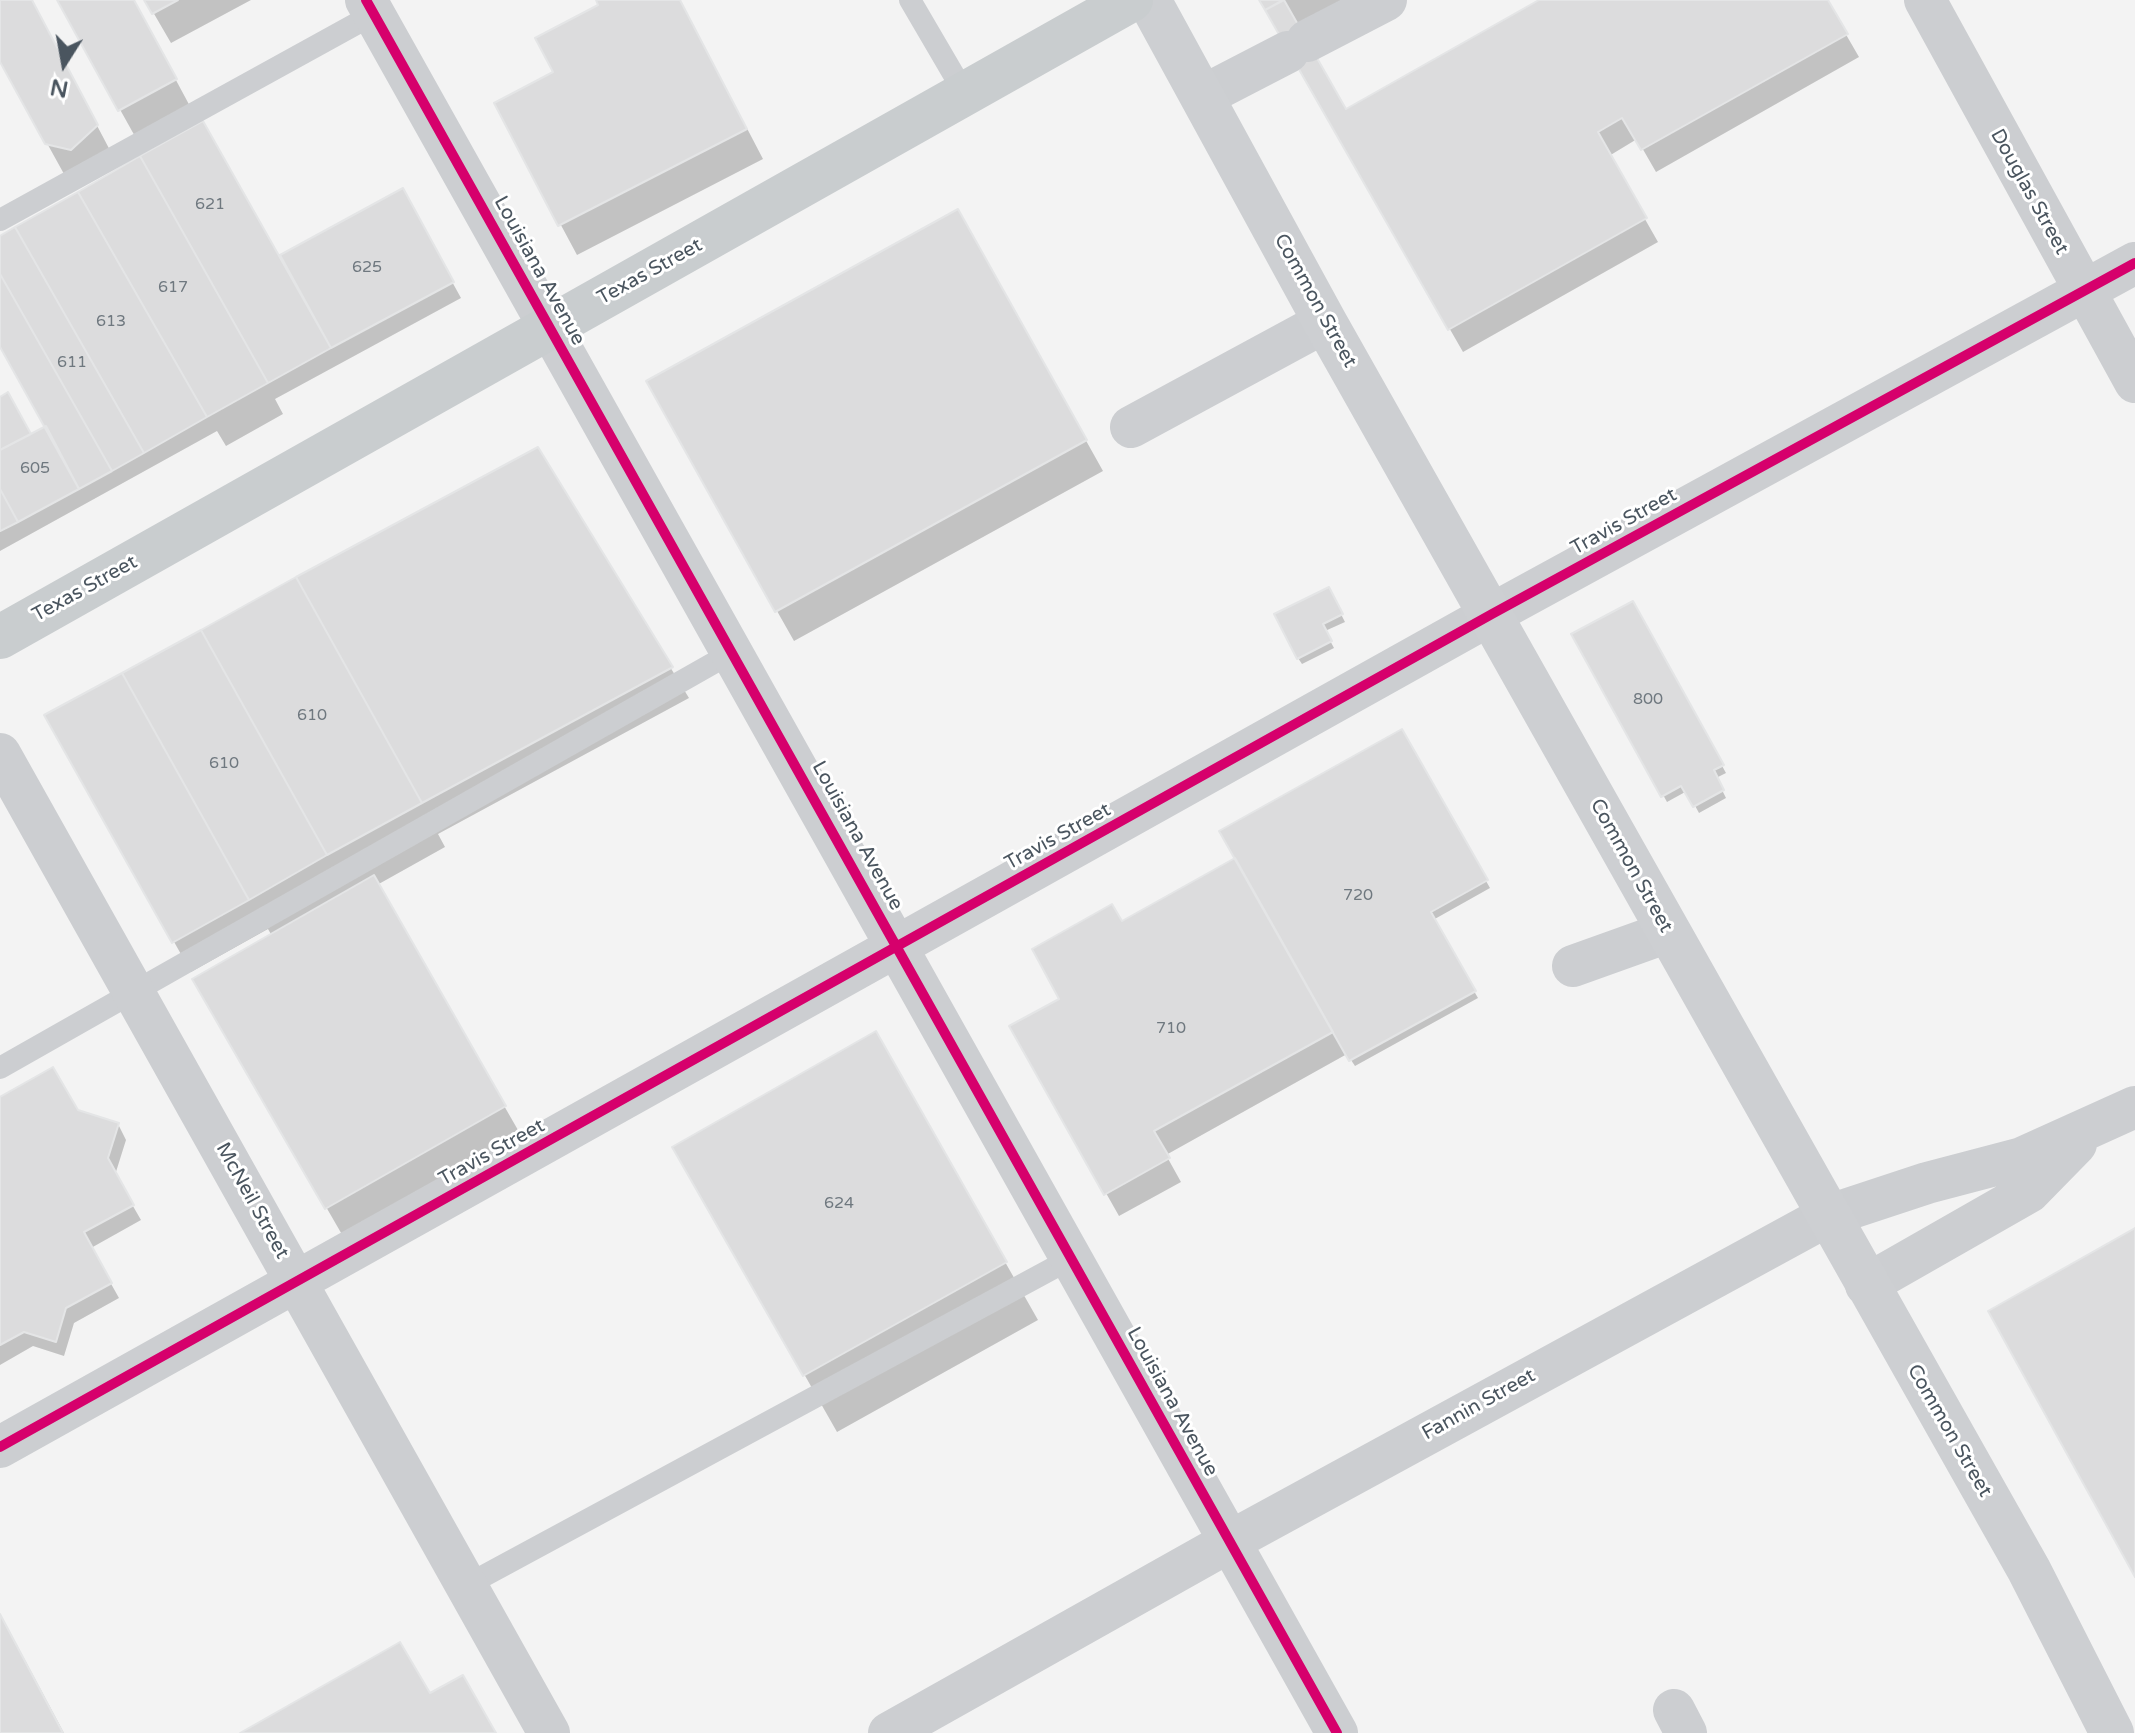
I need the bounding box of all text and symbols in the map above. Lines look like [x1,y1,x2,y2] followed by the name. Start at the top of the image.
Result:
[24,24,104,104] north arrow
[48,73,71,102] text: N
[1985,125,2073,259] street label: Douglas Street
[488,192,590,350] street label: Louisiana Avenue
[195,195,225,215] house number: 621
[1268,230,1362,372] street label: Common Street
[593,233,707,311] street label: Texas Street
[352,258,382,278] house number: 625
[158,278,188,298] house number: 617
[96,312,126,332] house number: 613
[57,353,87,373] house number: 611
[20,459,50,479] house number: 605
[1567,483,1681,561] street label: Travis Street
[28,550,142,628] street label: Texas Street
[1633,690,1663,710] house number: 800
[297,706,327,726] house number: 610
[209,754,239,774] house number: 610
[806,757,908,915] street label: Louisiana Avenue
[1584,795,1678,937] street label: Common Street
[1001,798,1115,876] street label: Travis Street
[1343,886,1373,906] house number: 720
[1156,1019,1186,1039] house number: 710
[435,1114,549,1192] street label: Travis Street
[210,1139,294,1263] street label: McNeil Street
[824,1194,854,1214] house number: 624
[1121,1323,1223,1481] street label: Louisiana Avenue
[1901,1360,1997,1502] street label: Common Street
[1418,1364,1540,1446] street label: Fannin Street

